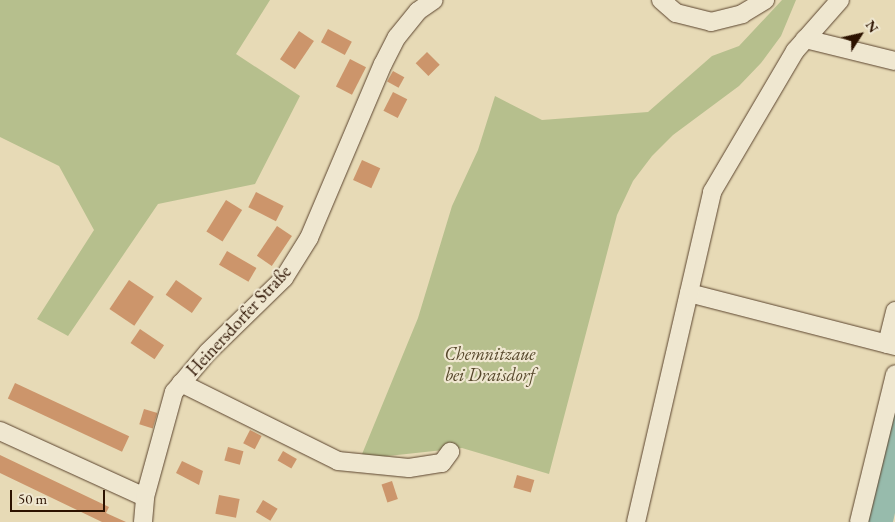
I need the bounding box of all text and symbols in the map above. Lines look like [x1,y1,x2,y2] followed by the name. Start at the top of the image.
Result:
[835,10,885,60] north arrow
[862,17,883,36] text: N
[182,261,296,381] street label: Heinersdorfer Straße
[445,344,535,386] park label: Chemnitzaue bei Draisdorf
[12,480,108,512] scale bar
[18,489,47,508] text: 50 m

